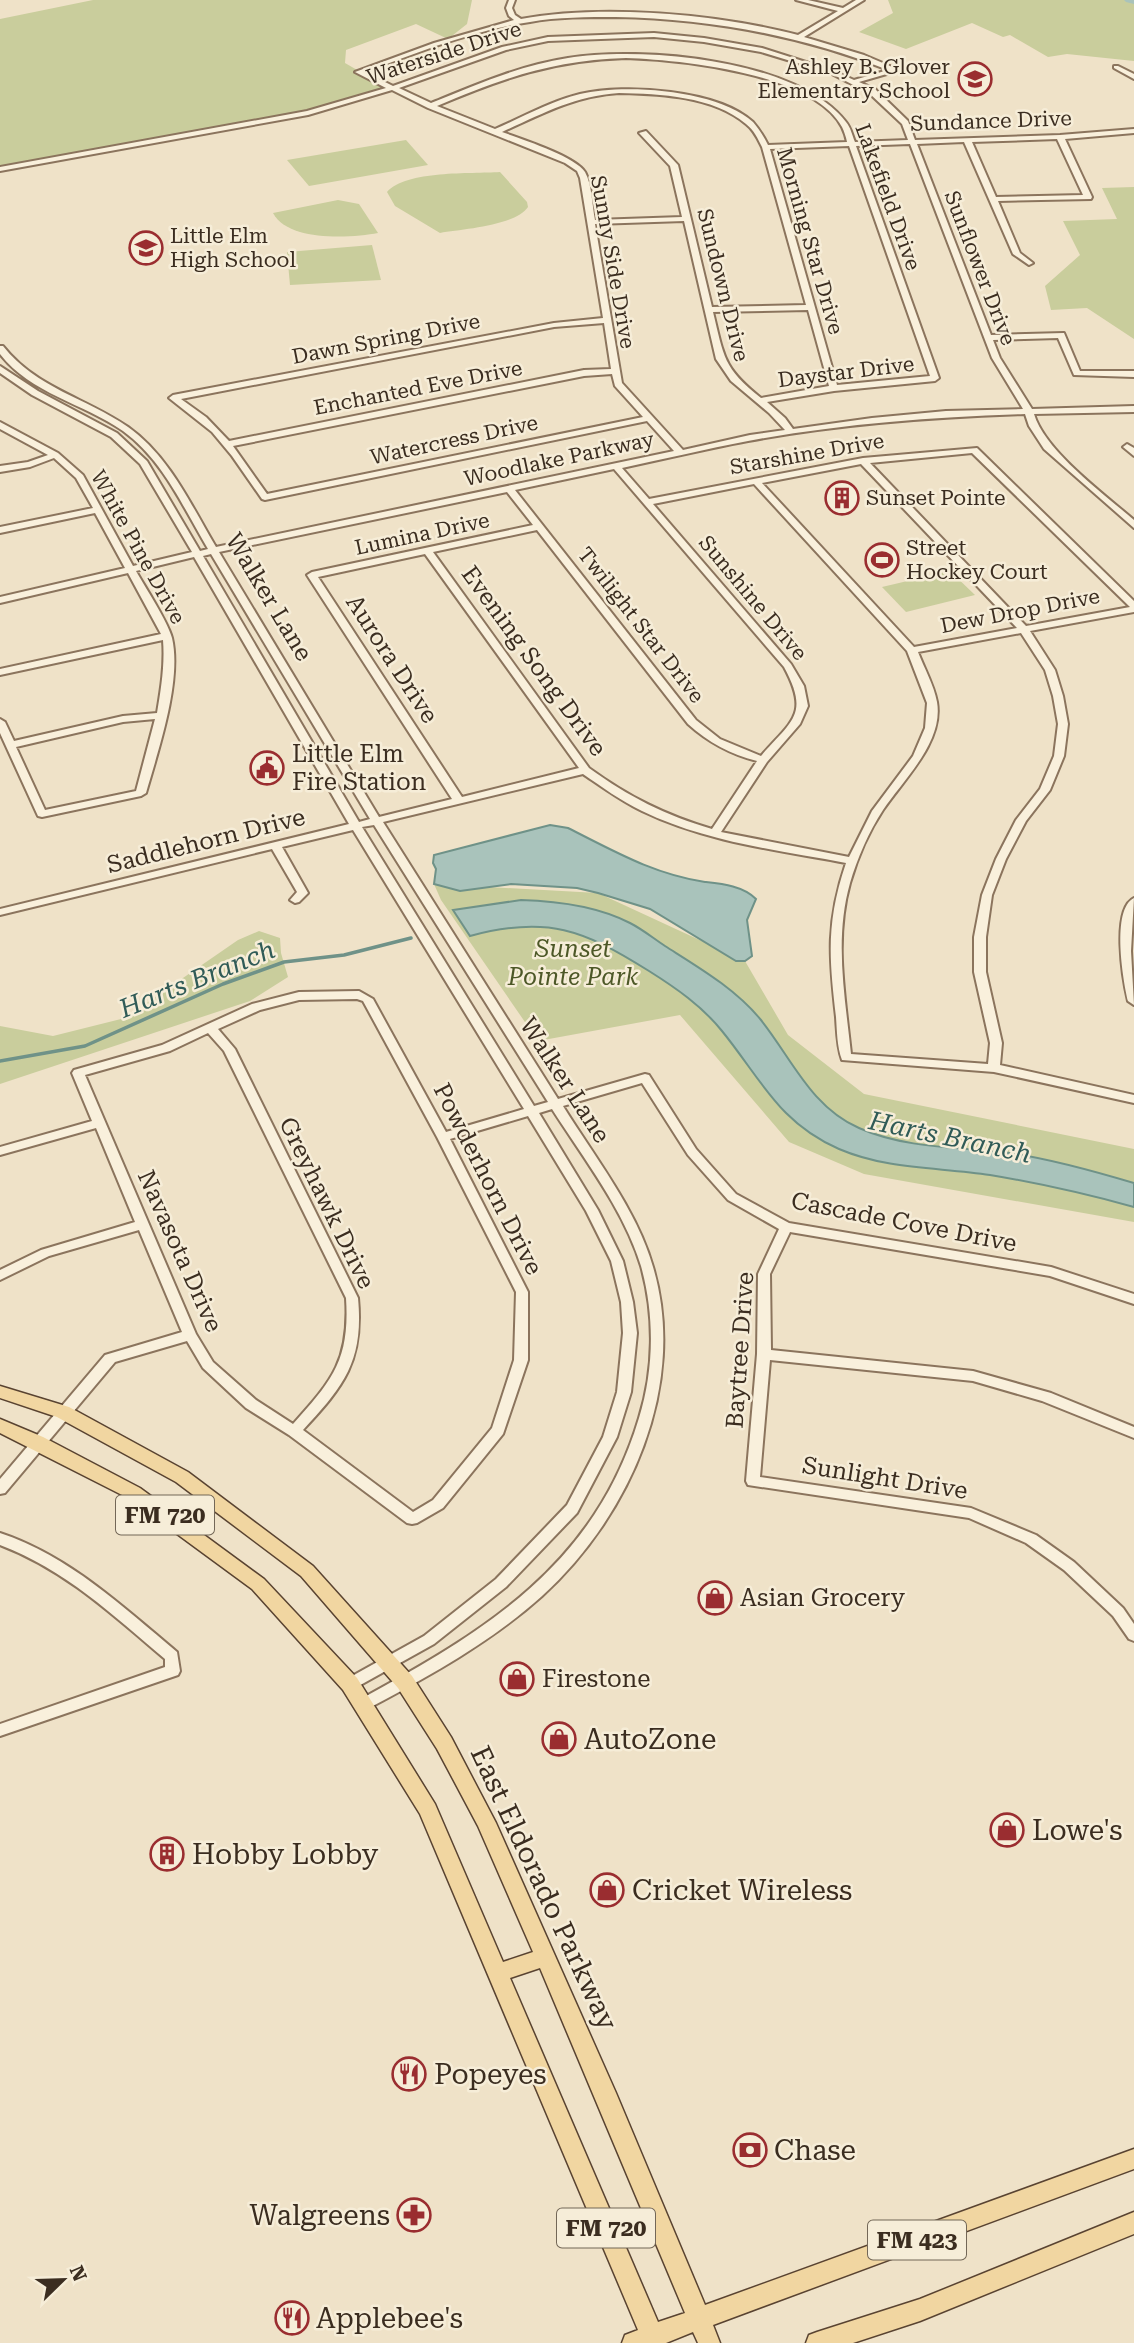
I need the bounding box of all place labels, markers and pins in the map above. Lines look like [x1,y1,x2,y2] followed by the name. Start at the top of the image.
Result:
[757,55,951,103] place label: Ashley B. Glover Elementary School
[956,60,994,98] school or university icon: Ashley B. Glover Elementary School
[170,224,296,272] place label: Little Elm High School
[127,229,165,267] school or university icon: Little Elm High School
[823,479,861,517] building icon: Sunset Pointe
[866,486,1006,510] place label: Sunset Pointe
[906,536,1048,584] place label: Street Hockey Court
[863,541,901,579] sports icon: Street Hockey Court
[292,740,426,796] place label: Little Elm Fire Station
[248,749,286,787] public building icon: Little Elm Fire Station
[696,1579,734,1617] shop icon: Asian Grocery
[740,1584,906,1612] place label: Asian Grocery
[498,1660,536,1698] shop icon: Firestone
[542,1665,650,1693] place label: Firestone
[540,1720,578,1758] shop icon: AutoZone
[584,1723,716,1756] place label: AutoZone
[988,1811,1026,1849] shop icon: Lowe's
[1032,1814,1123,1847] place label: Lowe's
[148,1835,186,1873] building icon: Hobby Lobby
[192,1838,379,1871] place label: Hobby Lobby
[588,1871,626,1909] shop icon: Cricket Wireless
[632,1874,852,1907] place label: Cricket Wireless
[390,2055,428,2093] restaurant icon: Popeyes
[434,2058,547,2091] place label: Popeyes
[731,2131,769,2169] bank icon: Chase
[774,2134,856,2167] place label: Chase
[395,2196,433,2234] pharmacy icon: Walgreens
[250,2199,390,2232] place label: Walgreens
[273,2299,311,2337] restaurant icon: Applebee's
[316,2302,463,2335] place label: Applebee's

